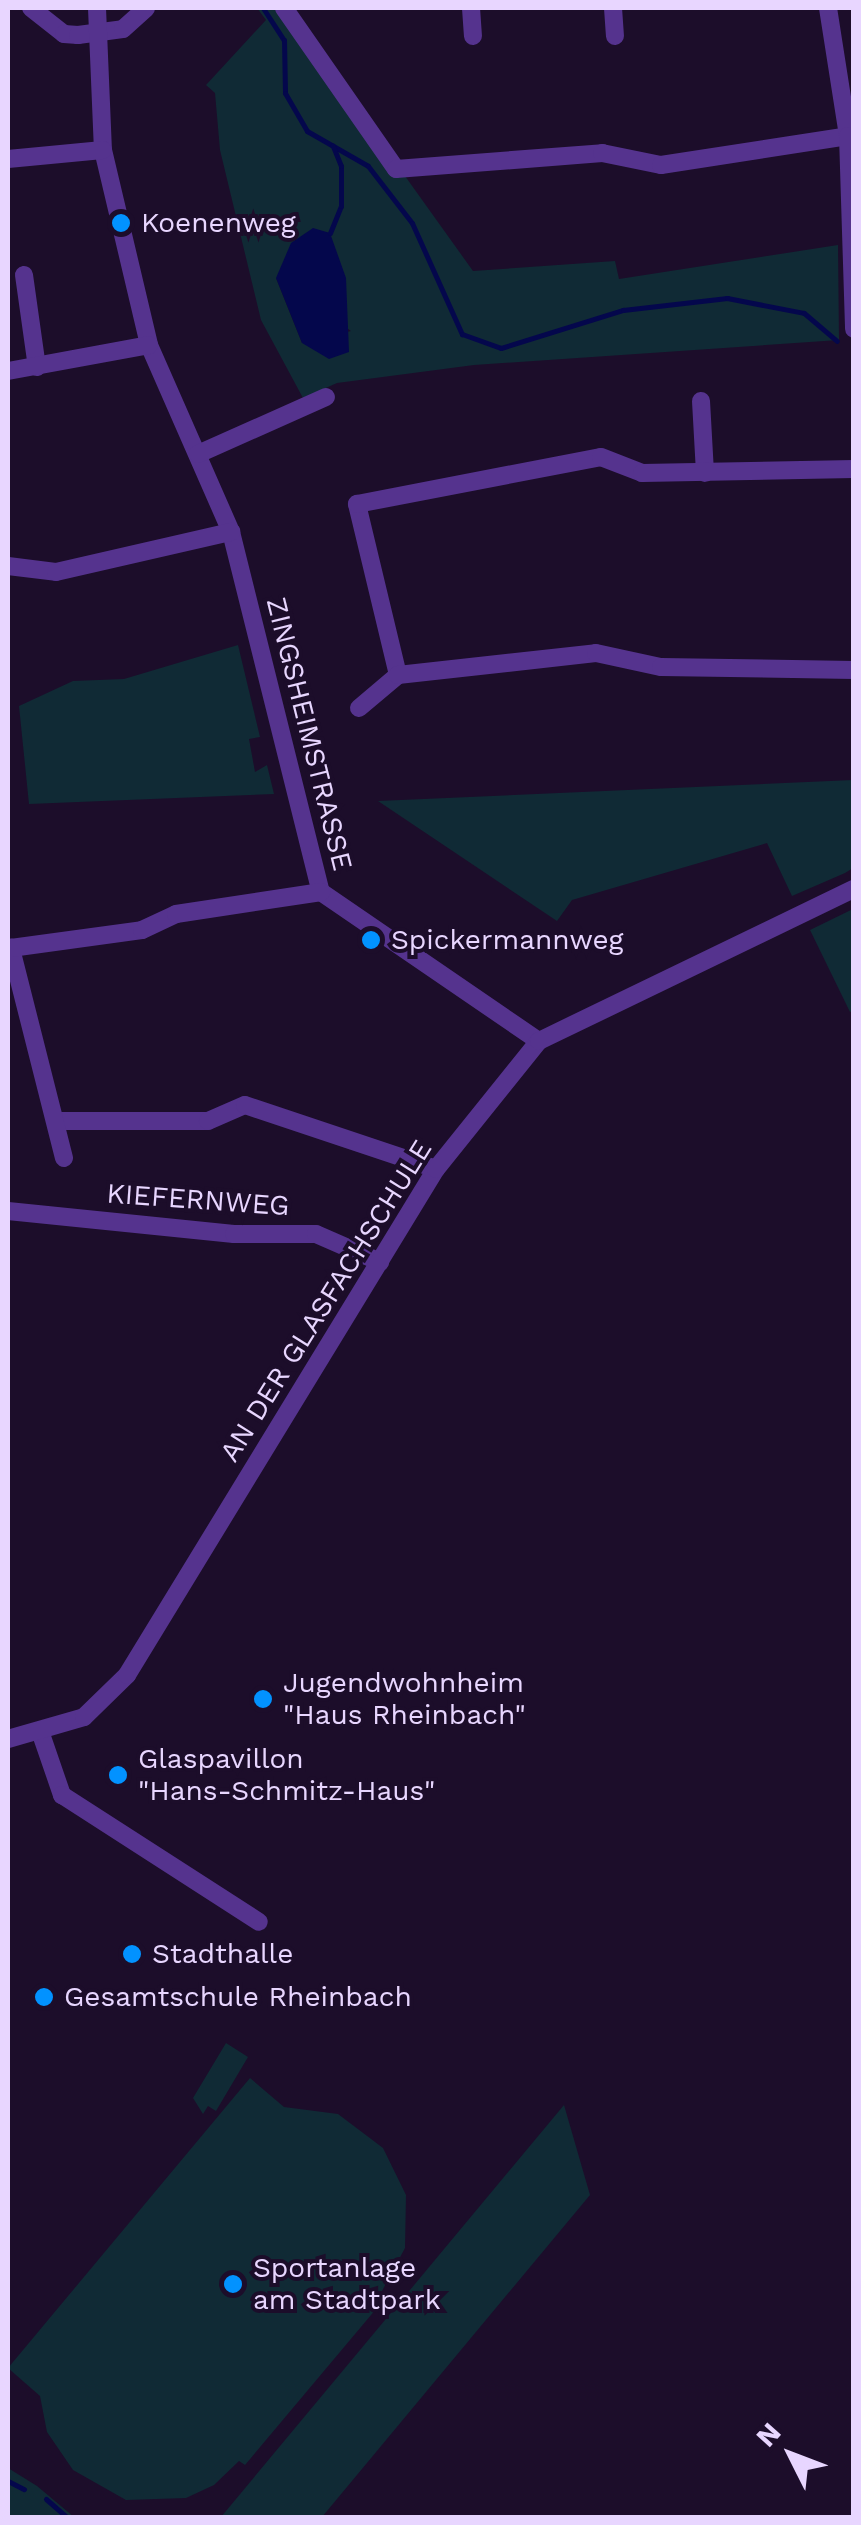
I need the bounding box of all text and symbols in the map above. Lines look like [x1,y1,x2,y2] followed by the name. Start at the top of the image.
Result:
[141,206,296,240] place label: Koenenweg
[110,212,132,234] marker: Koenenweg
[259,594,359,874] street label: ZINGSHEIMSTRASSE
[391,923,623,957] place label: Spickermannweg
[360,929,382,951] marker: Spickermannweg
[213,1134,439,1468] street label: AN DER GLASFACHSCHULE
[105,1177,291,1223] street label: KIEFERNWEG
[283,1666,526,1732] place label: Jugendwohnheim "Haus Rheinbach"
[252,1688,274,1710] marker: Jugendwohnheim "Haus Rheinbach"
[138,1742,435,1808] place label: Glaspavillon "Hans-Schmitz-Haus"
[107,1764,129,1786] marker: Glaspavillon "Hans-Schmitz-Haus"
[152,1937,293,1971] place label: Stadthalle
[121,1943,143,1965] marker: Stadthalle
[64,1980,412,2014] place label: Gesamtschule Rheinbach
[33,1986,55,2008] marker: Gesamtschule Rheinbach
[253,2251,441,2317] place label: Sportanlage am Stadtpark
[222,2273,244,2295] marker: Sportanlage am Stadtpark
[741,2405,841,2505] north arrow
[749,2416,788,2453] text: N

